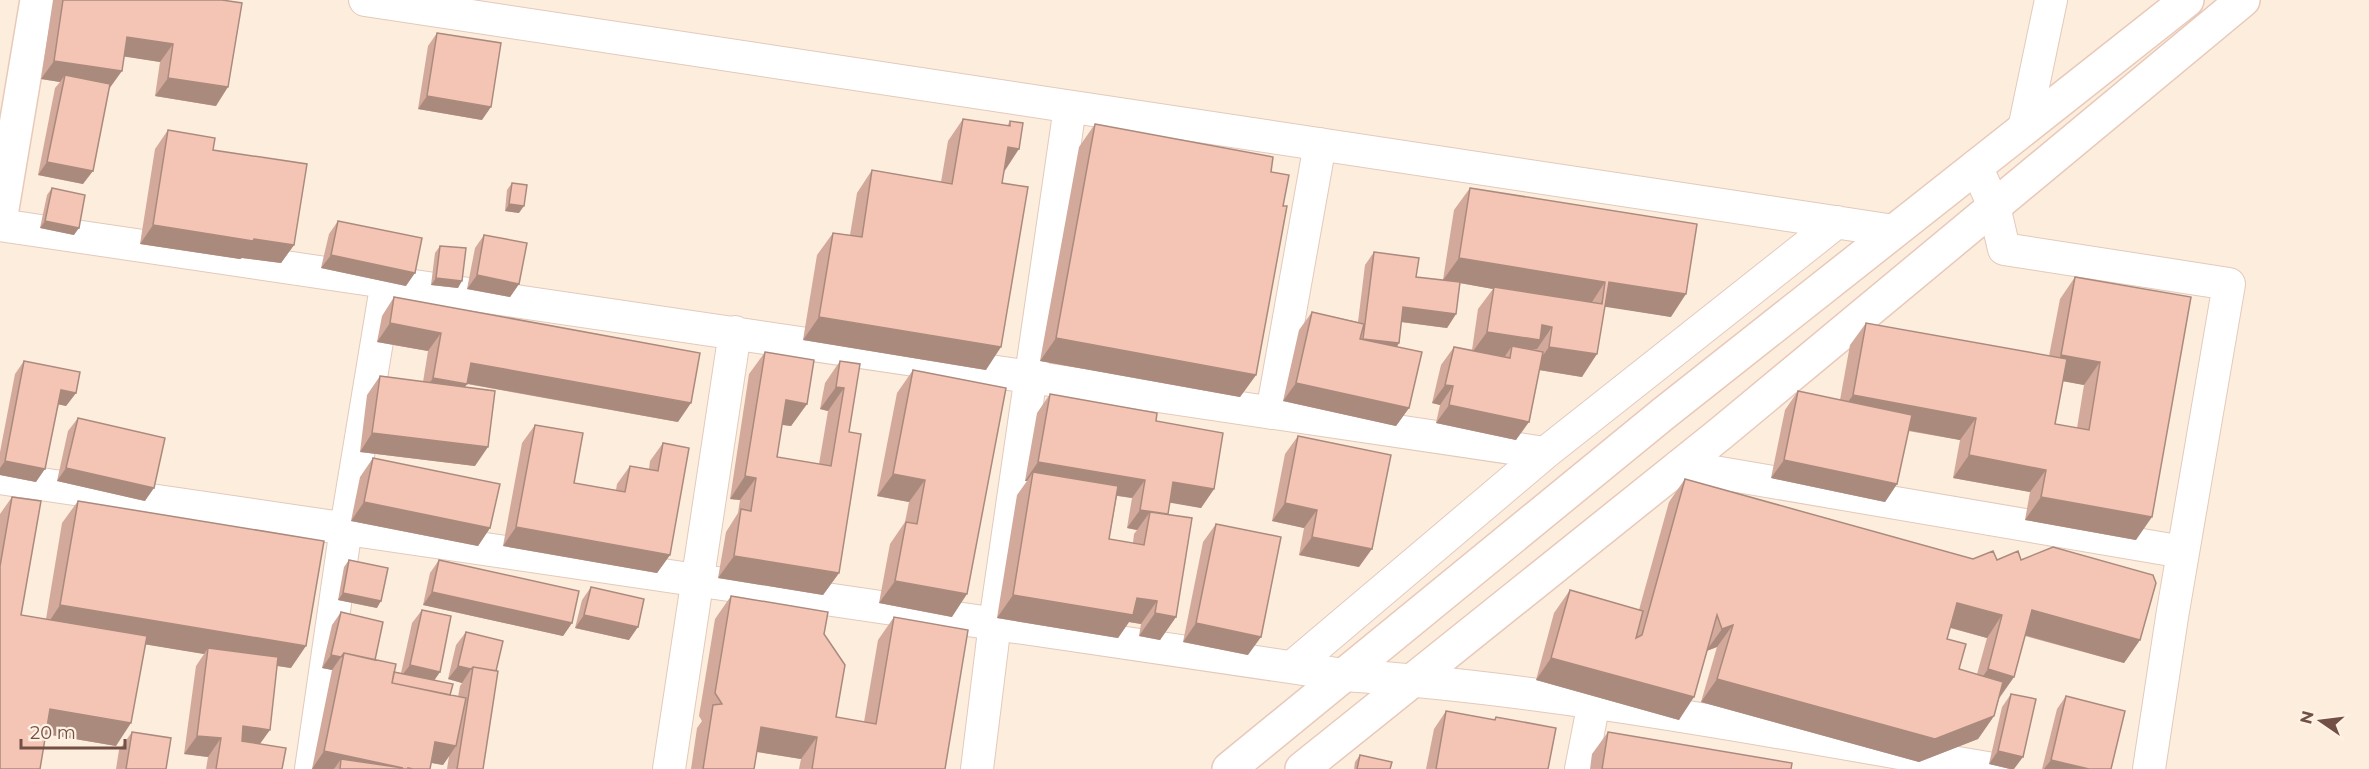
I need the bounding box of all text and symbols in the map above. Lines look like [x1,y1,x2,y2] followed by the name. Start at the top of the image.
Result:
[2291,691,2351,751] north arrow
[2296,709,2318,726] text: N
[21,712,124,750] scale bar
[30,722,76,744] text: 20 m

